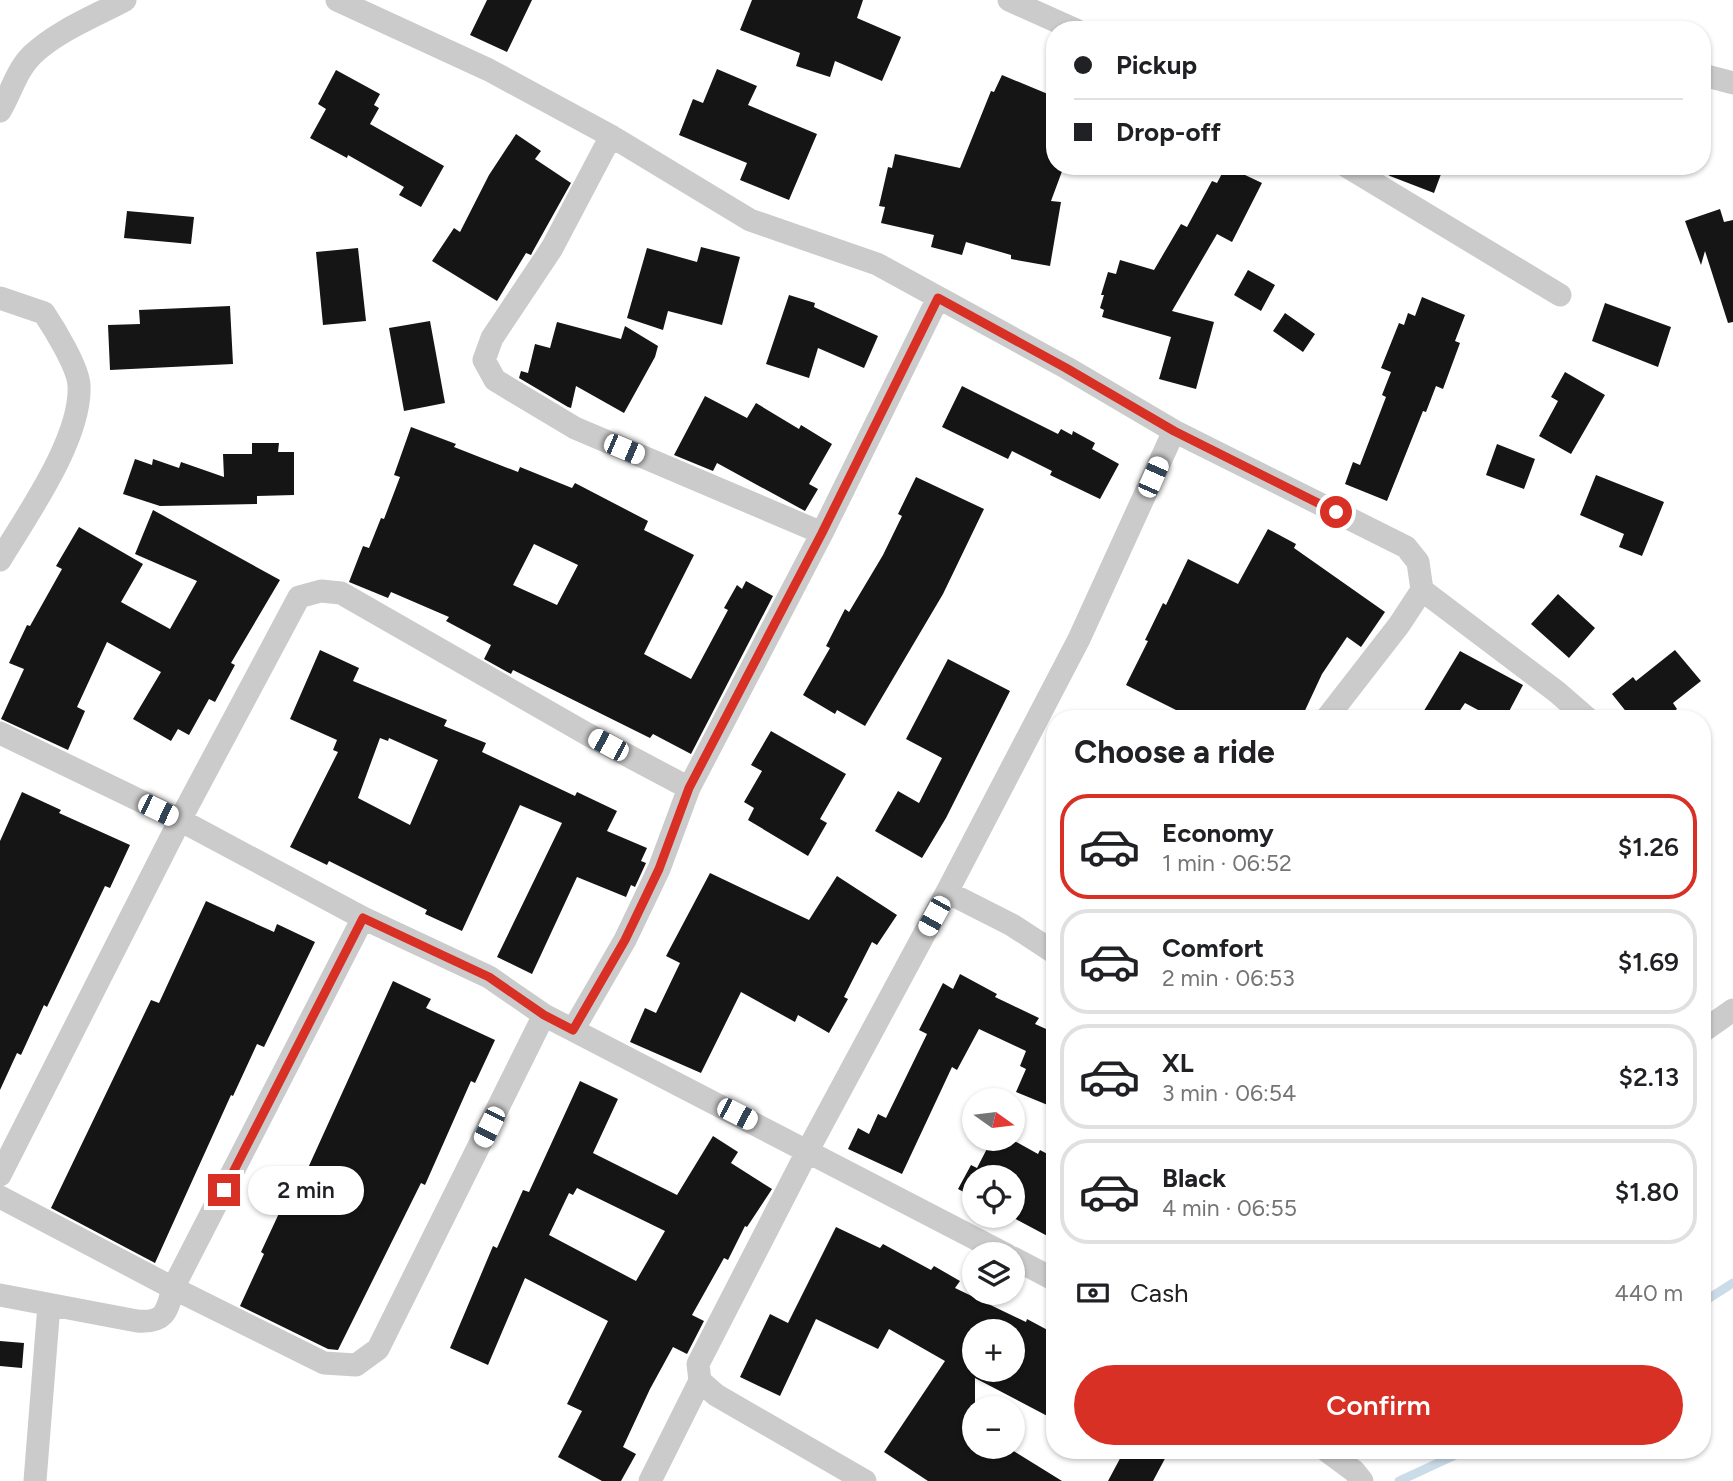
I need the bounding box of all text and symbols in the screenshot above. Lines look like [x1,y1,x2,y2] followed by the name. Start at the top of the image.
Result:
[1116,49,1197,81] text: Pickup
[1116,116,1221,148] text: Drop-off
[601,431,648,467] car
[1135,454,1172,500] car
[1320,496,1352,528] route start
[585,726,632,764] car
[1074,733,1275,771] text: Choose a ride
[135,791,182,829] car
[1078,815,1141,878] icon: car
[1162,817,1274,849] text: Economy
[1618,831,1679,863] text: $1.26
[1162,849,1292,877] text: 1 min · 06:52
[915,893,954,939] car
[1078,930,1141,993] icon: car
[1162,932,1264,964] text: Comfort
[1618,946,1679,978] text: $1.69
[1162,964,1295,992] text: 2 min · 06:53
[1078,1045,1141,1108] icon: car
[1162,1047,1194,1079] text: XL
[1618,1061,1679,1093] text: $2.13
[1162,1079,1296,1107] text: 3 min · 06:54
[962,1088,1026,1152] north arrow
[962,1088,1025,1459] map controls
[714,1095,761,1133] car
[471,1104,508,1150] car
[1078,1160,1141,1223] icon: car
[1162,1162,1226,1194] text: Black
[962,1165,1025,1228] button: locate
[248,1166,364,1214] callout: 2 min
[208,1174,240,1206] route end
[277,1176,335,1204] text: 2 min
[1615,1176,1679,1208] text: $1.80
[1162,1194,1297,1222] text: 4 min · 06:55
[962,1242,1025,1305] button: layers
[1074,1274,1112,1312] icon: cash
[1130,1277,1189,1309] text: Cash
[1614,1279,1683,1307] text: 440 m
[962,1319,1025,1382] button: +
[1074,1365,1683,1445] button: Confirm
[962,1396,1025,1459] button: −

